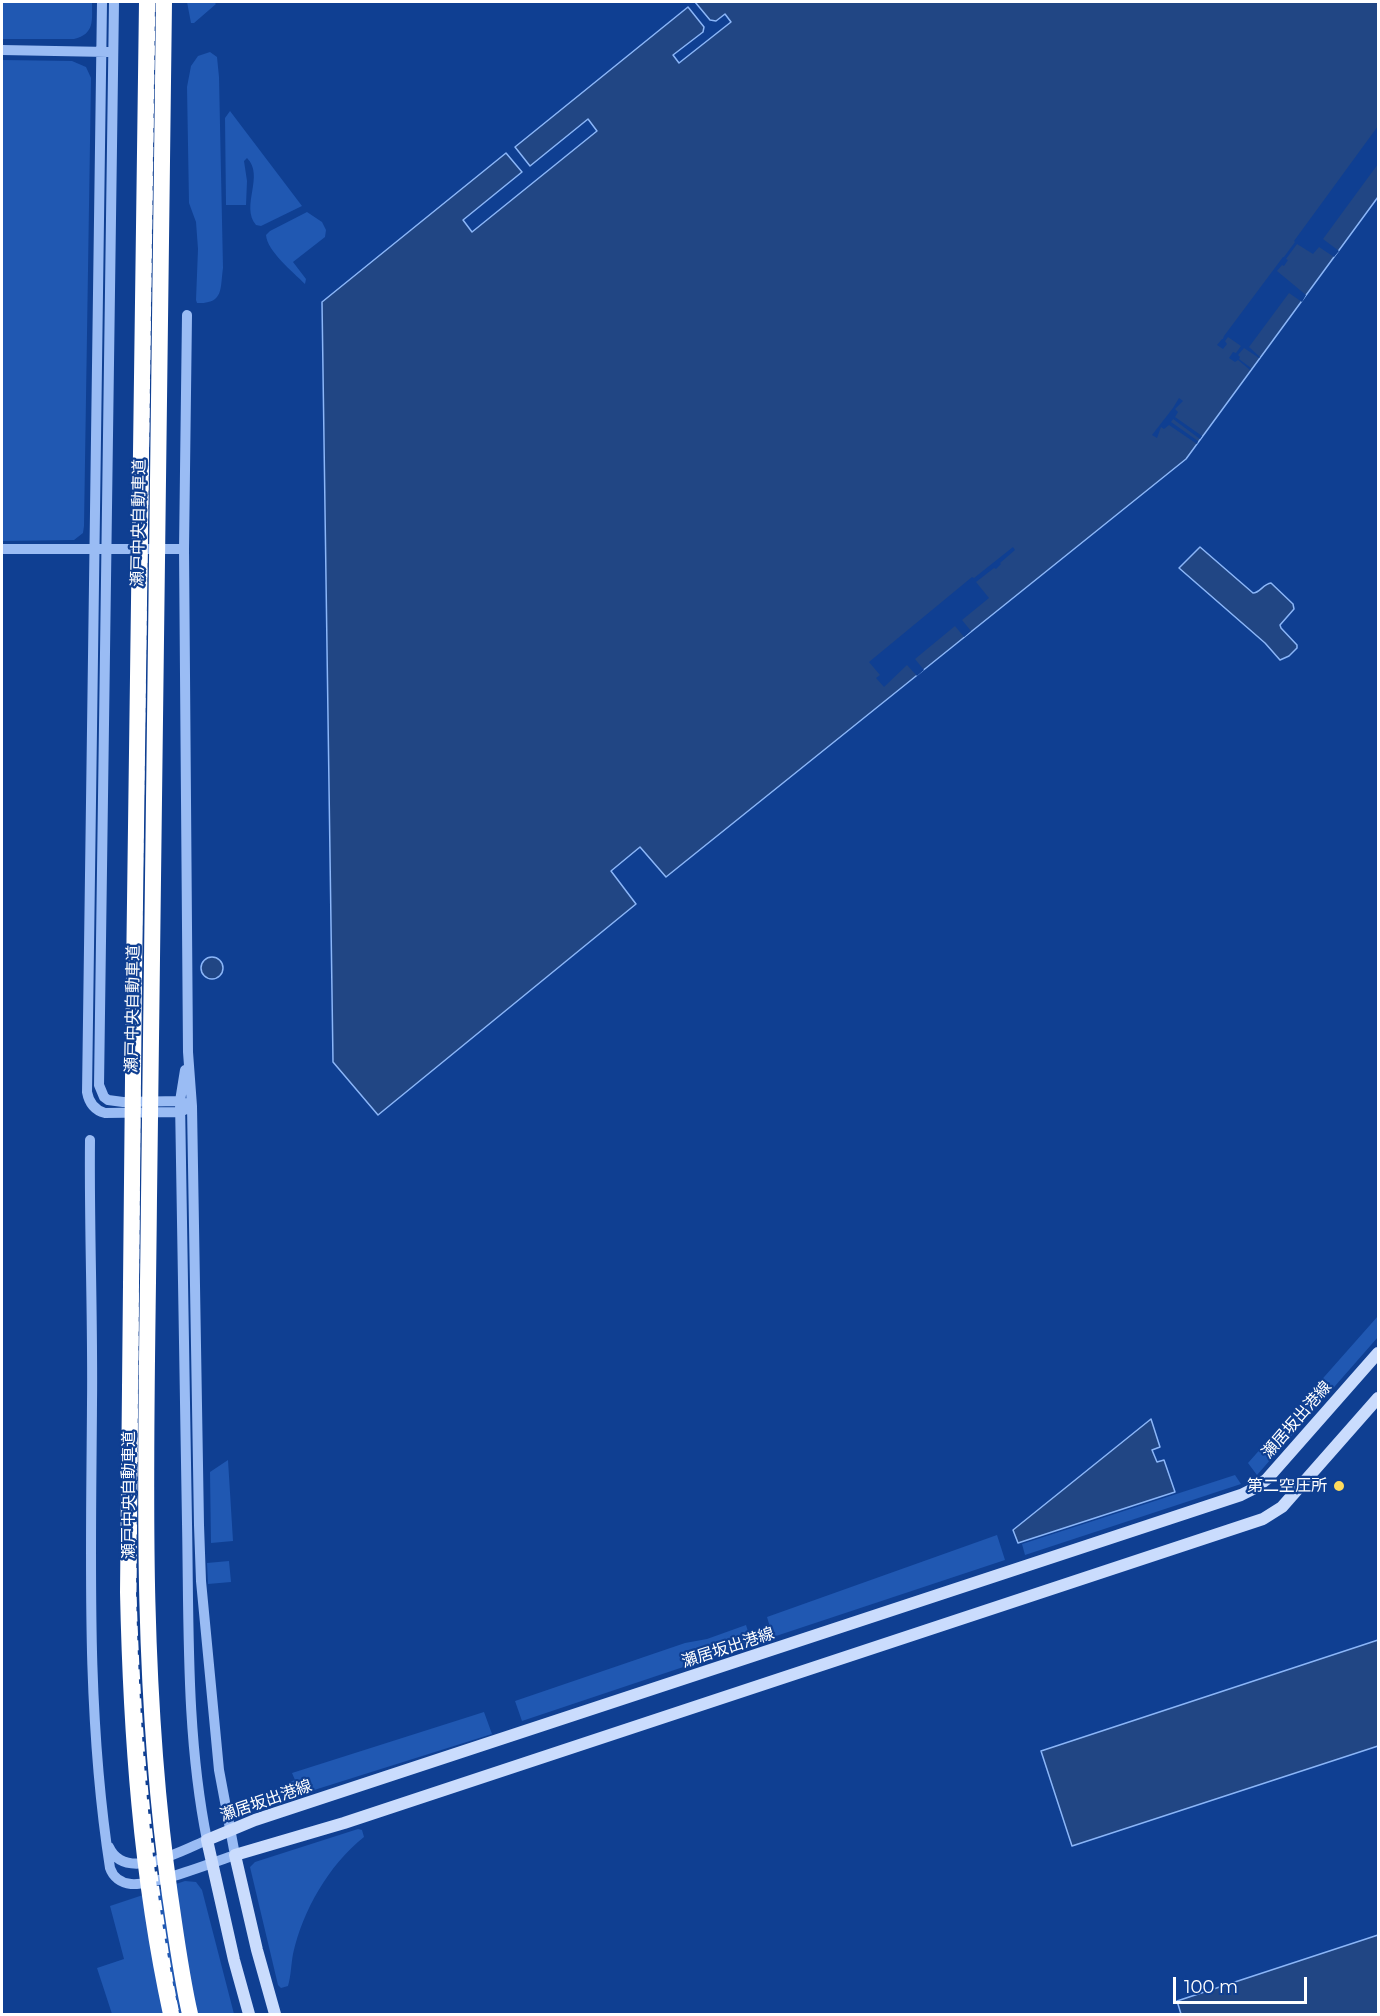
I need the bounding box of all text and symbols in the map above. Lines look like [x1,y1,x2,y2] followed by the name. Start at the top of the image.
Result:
[128,459,150,587] street label: 瀬戸中央自動車道
[122,945,144,1073] street label: 瀬戸中央自動車道
[1258,1377,1336,1463] street label: 瀬居坂出港線
[119,1431,139,1559] street label: 瀬戸中央自動車道
[1247,1476,1327,1496] place label: 第二空圧所
[1332,1479,1346,1493] marker: 第二空圧所
[679,1624,777,1672] street label: 瀬居坂出港線
[217,1776,315,1826] street label: 瀬居坂出港線
[1176,1965,1310,2003] scale bar
[1184,1976,1238,1998] text: 100 m

